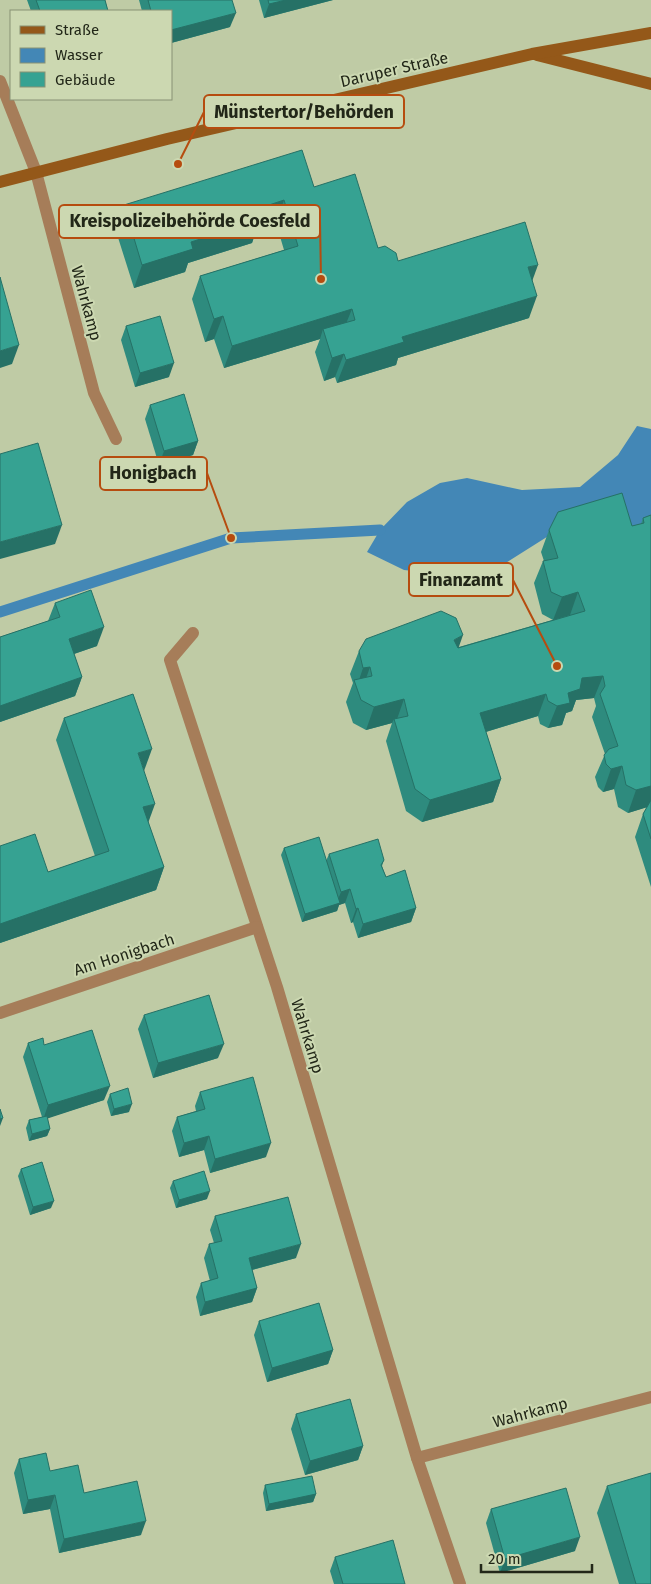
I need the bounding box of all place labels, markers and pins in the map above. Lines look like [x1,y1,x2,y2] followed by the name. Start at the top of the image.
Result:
[204,95,404,128] callout: Münstertor/Behörden
[59,205,320,238] callout: Kreispolizeibehörde Coesfeld
[100,457,207,490] callout: Honigbach
[409,563,513,596] callout: Finanzamt

